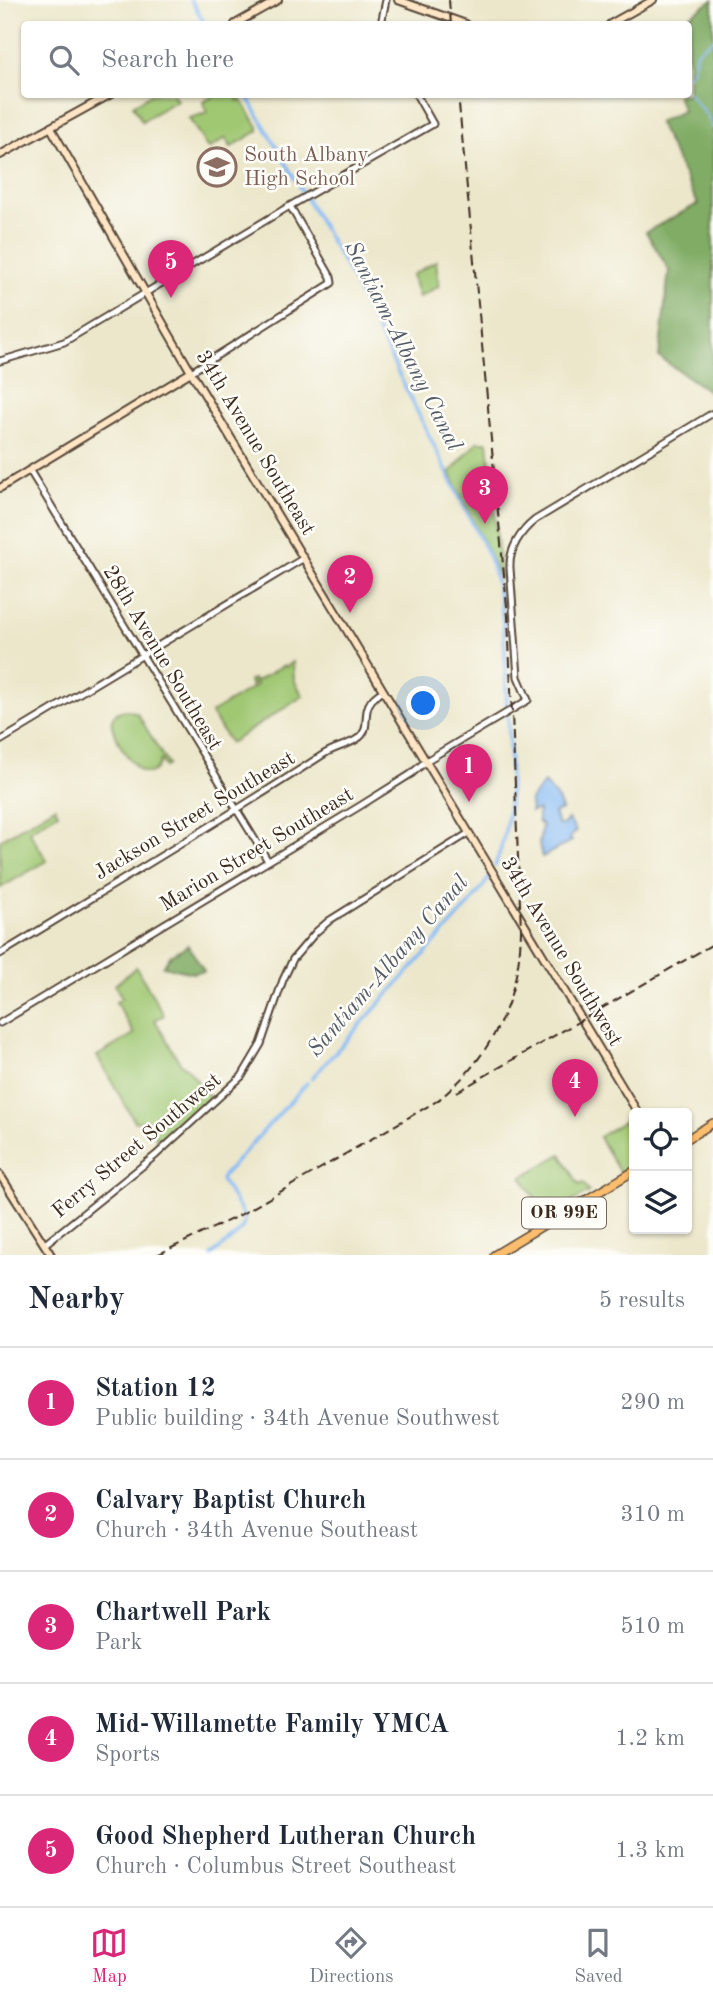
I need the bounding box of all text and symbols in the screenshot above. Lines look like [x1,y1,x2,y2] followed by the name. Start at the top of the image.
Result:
[21,21,692,98] search box
[45,41,83,79] icon: search
[101,47,234,73] text: Search here
[244,145,369,190] place label: South Albany High School
[196,146,238,188] school or university icon: South Albany High School
[339,237,466,455] water label: Santiam-Albany Canal
[148,240,194,298] pin: 5
[192,347,318,539] street label: 34th Avenue Southeast
[462,466,508,524] pin: 3
[327,555,373,613] pin: 2
[99,562,225,754] street label: 28th Avenue Southeast
[406,686,440,720] your location
[446,744,492,802] pin: 1
[91,748,299,884] street label: Jackson Street Southeast
[157,784,357,916] street label: Marion Street Southeast
[496,854,626,1050] street label: 34th Avenue Southwest
[303,871,474,1062] water label: Santiam-Albany Canal
[552,1059,598,1117] pin: 4
[49,1070,225,1222] street label: Ferry Street Southwest
[629,1108,692,1234] map controls
[629,1108,692,1171] button: locate
[629,1171,692,1234] button: layers
[522,1198,606,1228] road number: OR 99E
[28,1285,125,1315] text: Nearby
[599,1289,685,1312] text: 5 results
[95,1376,216,1402] text: Station 12
[44,1391,58,1414] text: 1
[620,1391,685,1414] text: 290 m
[95,1407,499,1430] text: Public building · 34th Avenue Southwest
[95,1488,366,1514] text: Calvary Baptist Church
[44,1503,58,1526] text: 2
[620,1503,685,1526] text: 310 m
[95,1519,418,1542] text: Church · 34th Avenue Southeast
[95,1600,271,1626] text: Chartwell Park
[44,1615,58,1638] text: 3
[620,1615,685,1638] text: 510 m
[95,1631,142,1654] text: Park
[95,1712,449,1738] text: Mid-Willamette Family YMCA
[44,1727,58,1750] text: 4
[615,1727,685,1750] text: 1.2 km
[95,1743,160,1766] text: Sports
[95,1824,476,1850] text: Good Shepherd Lutheran Church
[44,1839,58,1862] text: 5
[615,1839,685,1862] text: 1.3 km
[95,1855,456,1878] text: Church · Columbus Street Southeast
[90,1924,128,1989] tab: Map
[309,1924,394,1989] tab: Directions
[574,1924,623,1989] tab: Saved

